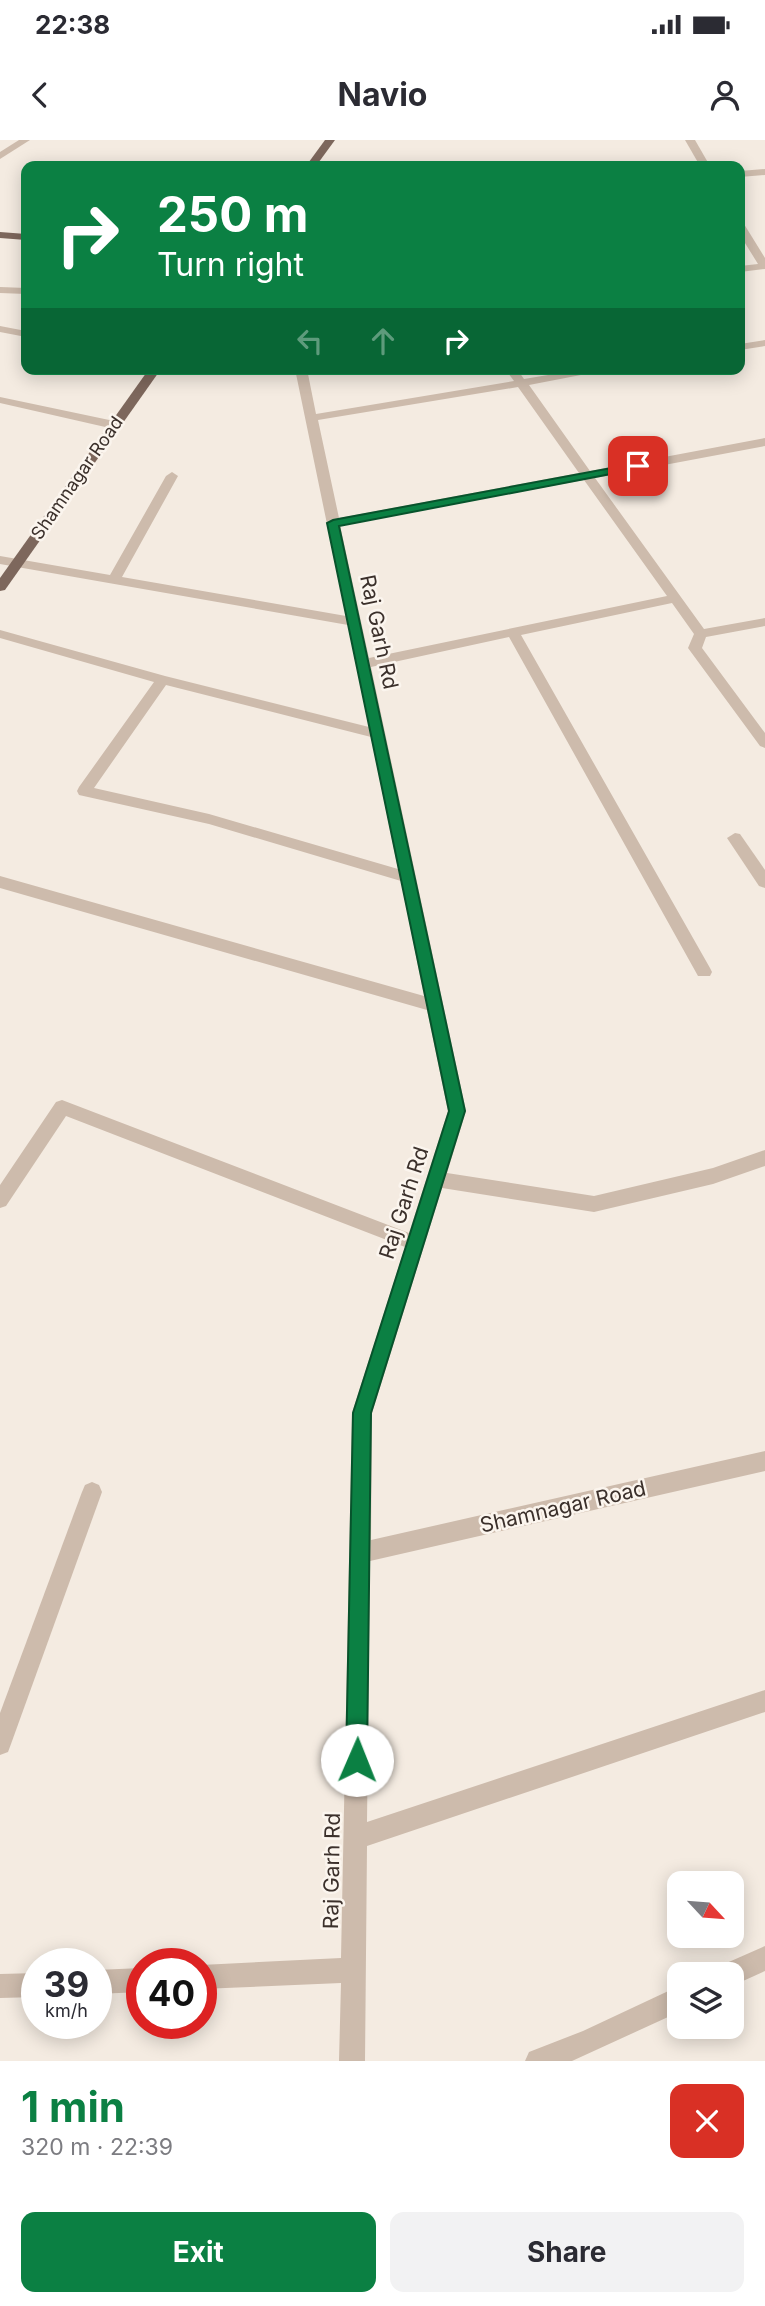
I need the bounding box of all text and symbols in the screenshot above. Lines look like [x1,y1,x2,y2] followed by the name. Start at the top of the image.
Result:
[35,9,110,40] text: 22:38
[338,75,427,114] text: Navio
[21,76,59,114] icon: back
[706,76,744,114] icon: person
[157,185,309,244] text: 250 m
[42,189,133,280] icon: right
[157,245,304,284] text: Turn right
[291,322,329,360] icon: left
[364,322,402,360] icon: ahead
[437,322,475,360] icon: right
[26,412,127,543] street label: Shamnagar Road
[608,436,668,496] pin
[619,447,657,485] icon: arrive
[355,572,404,691] street label: Raj Garh Rd
[374,1144,433,1262] street label: Raj Garh Rd
[478,1475,648,1538] street label: Shamnagar Road
[320,1723,394,1797] position arrow
[318,1813,345,1929] street label: Raj Garh Rd
[667,1871,744,1948] north arrow
[667,1871,744,2039] map controls
[126,1948,217,2039] speed limit sign: 40
[667,1962,744,2039] button: layers
[44,1963,89,2005] text: 39
[45,2000,88,2021] text: km/h
[21,2081,125,2132] text: 1 min
[670,2084,744,2158] button: close
[21,2133,173,2161] text: 320 m · 22:39
[21,2212,376,2292] button: Exit
[390,2212,744,2292] button: Share

